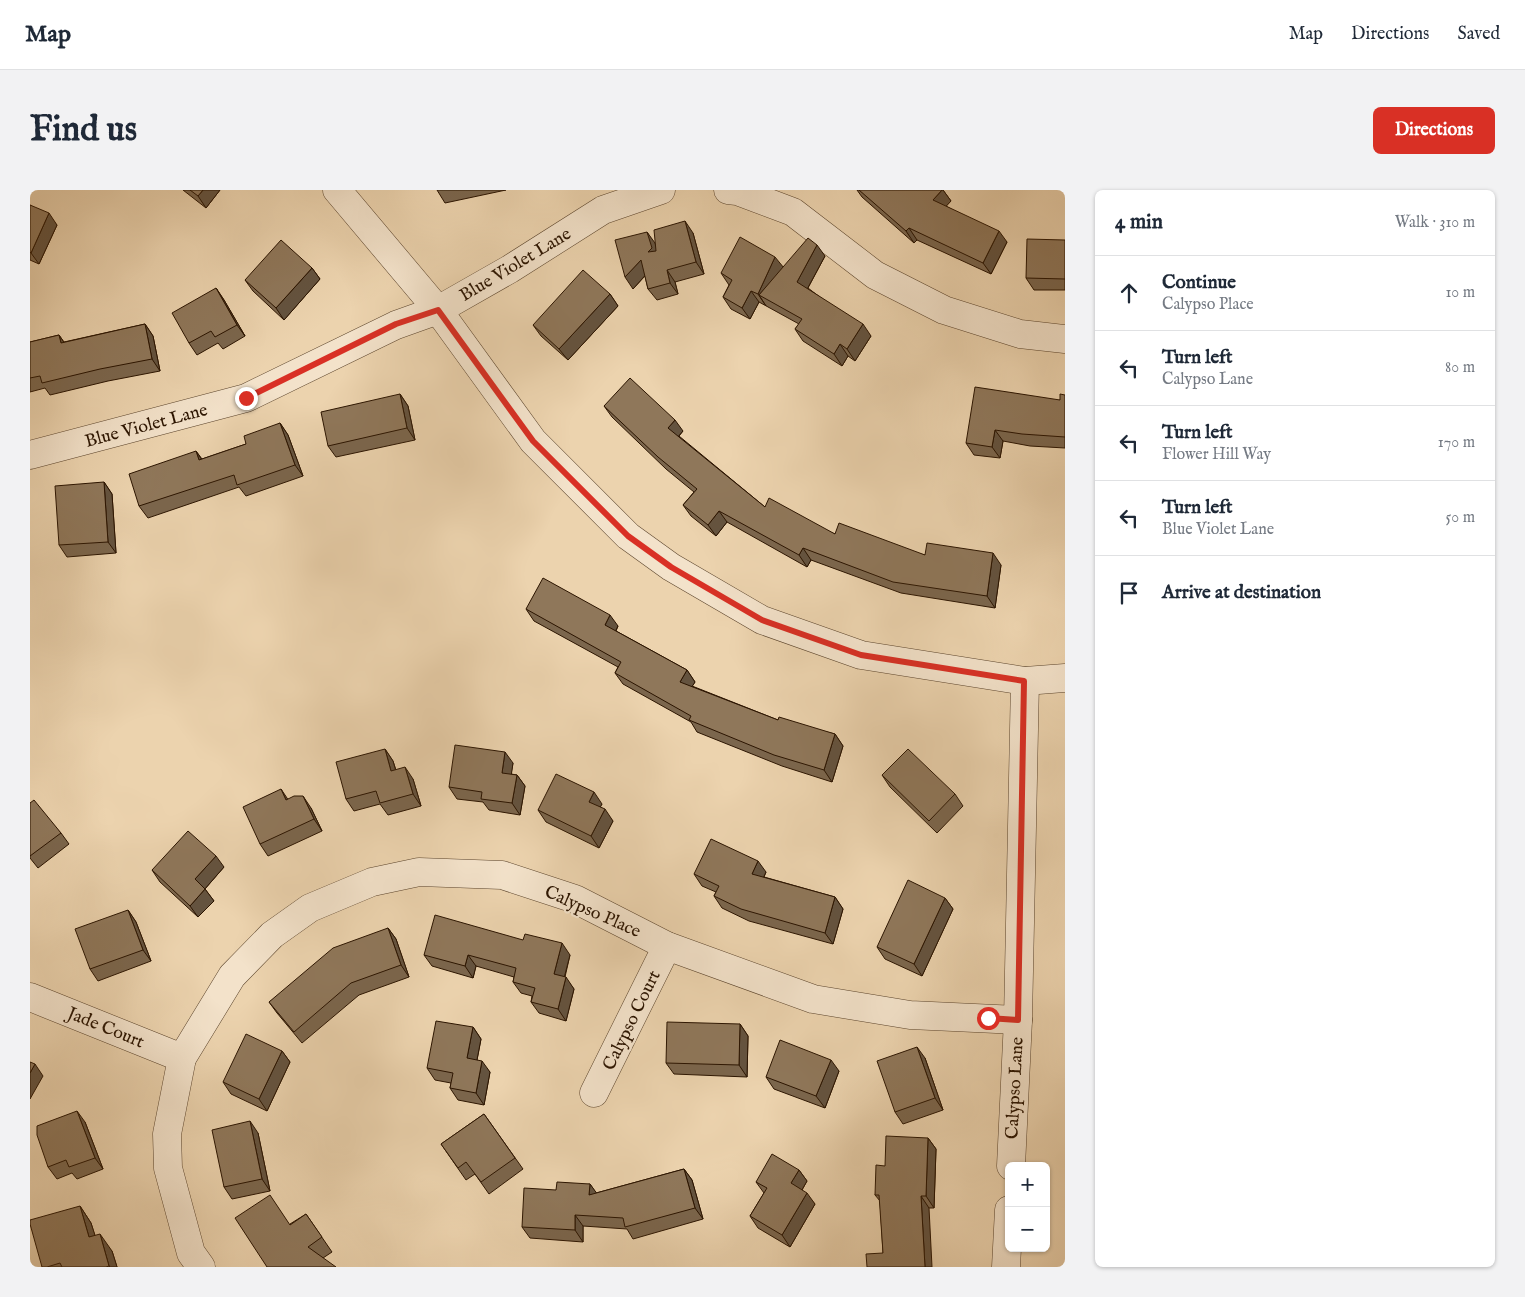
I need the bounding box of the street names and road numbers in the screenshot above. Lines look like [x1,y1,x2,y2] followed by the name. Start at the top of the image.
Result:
[456,223,576,308] street label: Blue Violet Lane
[83,399,210,454] street label: Blue Violet Lane
[541,881,644,944] street label: Calypso Place
[598,967,666,1074] street label: Calypso Court
[62,1002,147,1054] street label: Jade Court
[1001,1036,1030,1140] street label: Calypso Lane

